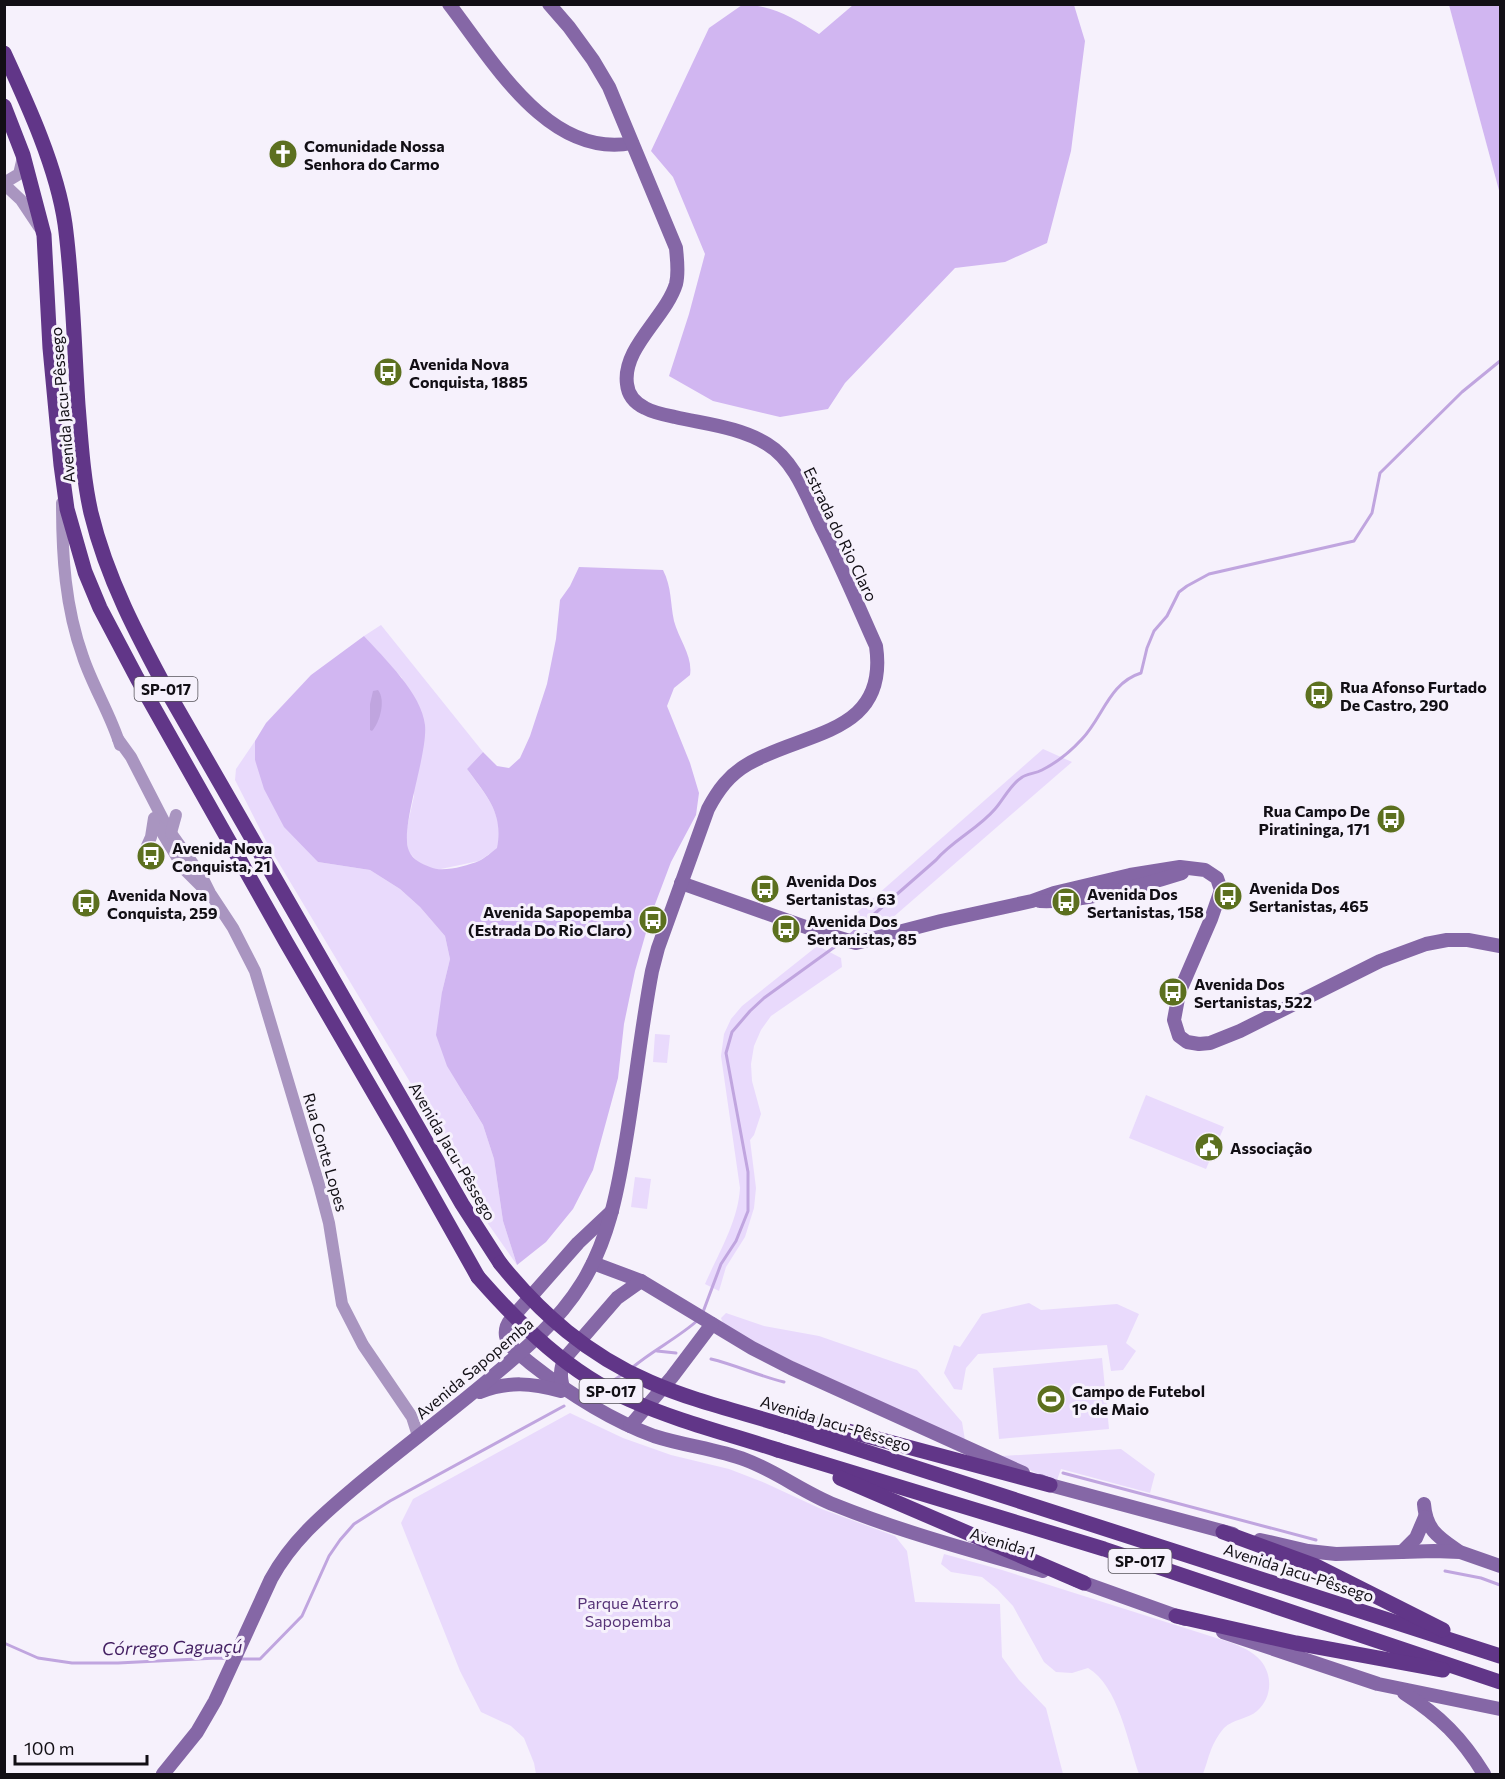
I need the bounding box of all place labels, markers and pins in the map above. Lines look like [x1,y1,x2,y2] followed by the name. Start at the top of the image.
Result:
[304,136,445,173] place label: Comunidade Nossa Senhora do Carmo
[267,138,299,170] church icon: Comunidade Nossa Senhora do Carmo
[409,354,528,391] place label: Avenida Nova Conquista, 1885
[372,356,404,388] bus stop icon: Avenida Nova Conquista, 1885
[1340,677,1487,714] place label: Rua Afonso Furtado De Castro, 290
[1303,679,1335,711] bus stop icon: Rua Afonso Furtado De Castro, 290
[1259,801,1370,838] place label: Rua Campo De Piratininga, 171
[1375,803,1407,835] bus stop icon: Rua Campo De Piratininga, 171
[172,838,272,875] place label: Avenida Nova Conquista, 21
[135,840,167,872] bus stop icon: Avenida Nova Conquista, 21
[786,871,896,908] place label: Avenida Dos Sertanistas, 63
[749,873,781,905] bus stop icon: Avenida Dos Sertanistas, 63
[1249,878,1369,915] place label: Avenida Dos Sertanistas, 465
[1212,880,1244,912] bus stop icon: Avenida Dos Sertanistas, 465
[1087,884,1204,921] place label: Avenida Dos Sertanistas, 158
[107,885,218,922] place label: Avenida Nova Conquista, 259
[1050,886,1082,918] bus stop icon: Avenida Dos Sertanistas, 158
[70,887,102,919] bus stop icon: Avenida Nova Conquista, 259
[468,902,632,939] place label: Avenida Sapopemba (Estrada Do Rio Claro)
[637,904,669,936] bus stop icon: Avenida Sapopemba (Estrada Do Rio Claro)
[807,911,917,948] place label: Avenida Dos Sertanistas, 85
[770,913,802,945] bus stop icon: Avenida Dos Sertanistas, 85
[1194,974,1312,1011] place label: Avenida Dos Sertanistas, 522
[1157,976,1189,1008] bus stop icon: Avenida Dos Sertanistas, 522
[1193,1131,1225,1163] public building icon: Associação
[1230,1138,1313,1157] place label: Associação
[1072,1381,1205,1418] place label: Campo de Futebol 1° de Maio
[1035,1383,1067,1415] sports icon: Campo de Futebol 1° de Maio

